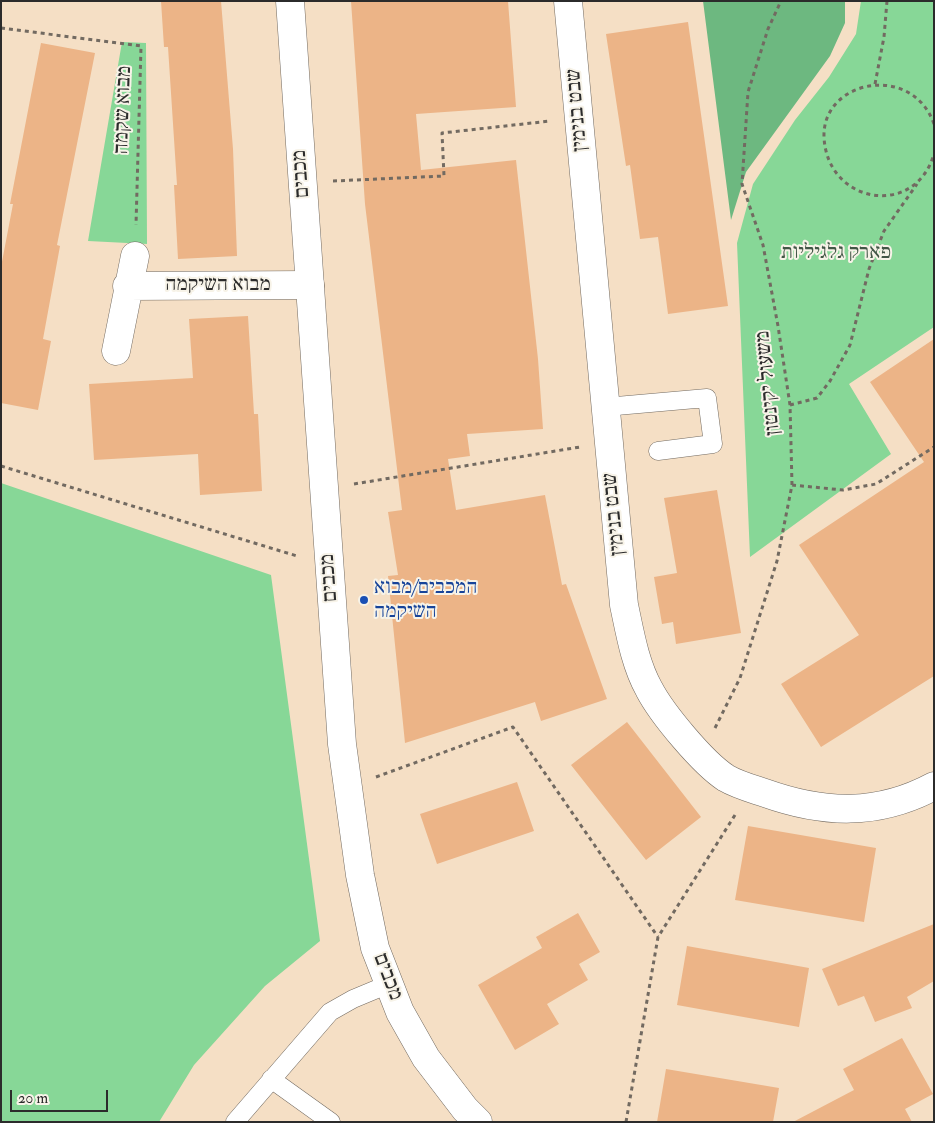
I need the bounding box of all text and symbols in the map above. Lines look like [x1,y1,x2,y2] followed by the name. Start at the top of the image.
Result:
[110,65,138,155] street label: מבוא שקמה
[562,67,594,153] street label: שבט בנימין
[288,149,316,199] street label: מכבים
[781,240,891,266] park label: פארק גלגיליות
[165,272,271,298] street label: מבוא השיקמה
[751,329,787,437] street label: משעול יקינטון
[598,471,632,557] street label: שבט בנימין
[316,553,344,603] street label: מכבים
[374,575,477,625] place label: המכבים/מבוא השיקמה
[358,594,370,606] marker: המכבים/מבוא השיקמה
[367,950,407,1004] street label: מכבים
[12,1080,110,1112] scale bar
[18,1089,48,1108] text: 20 m

